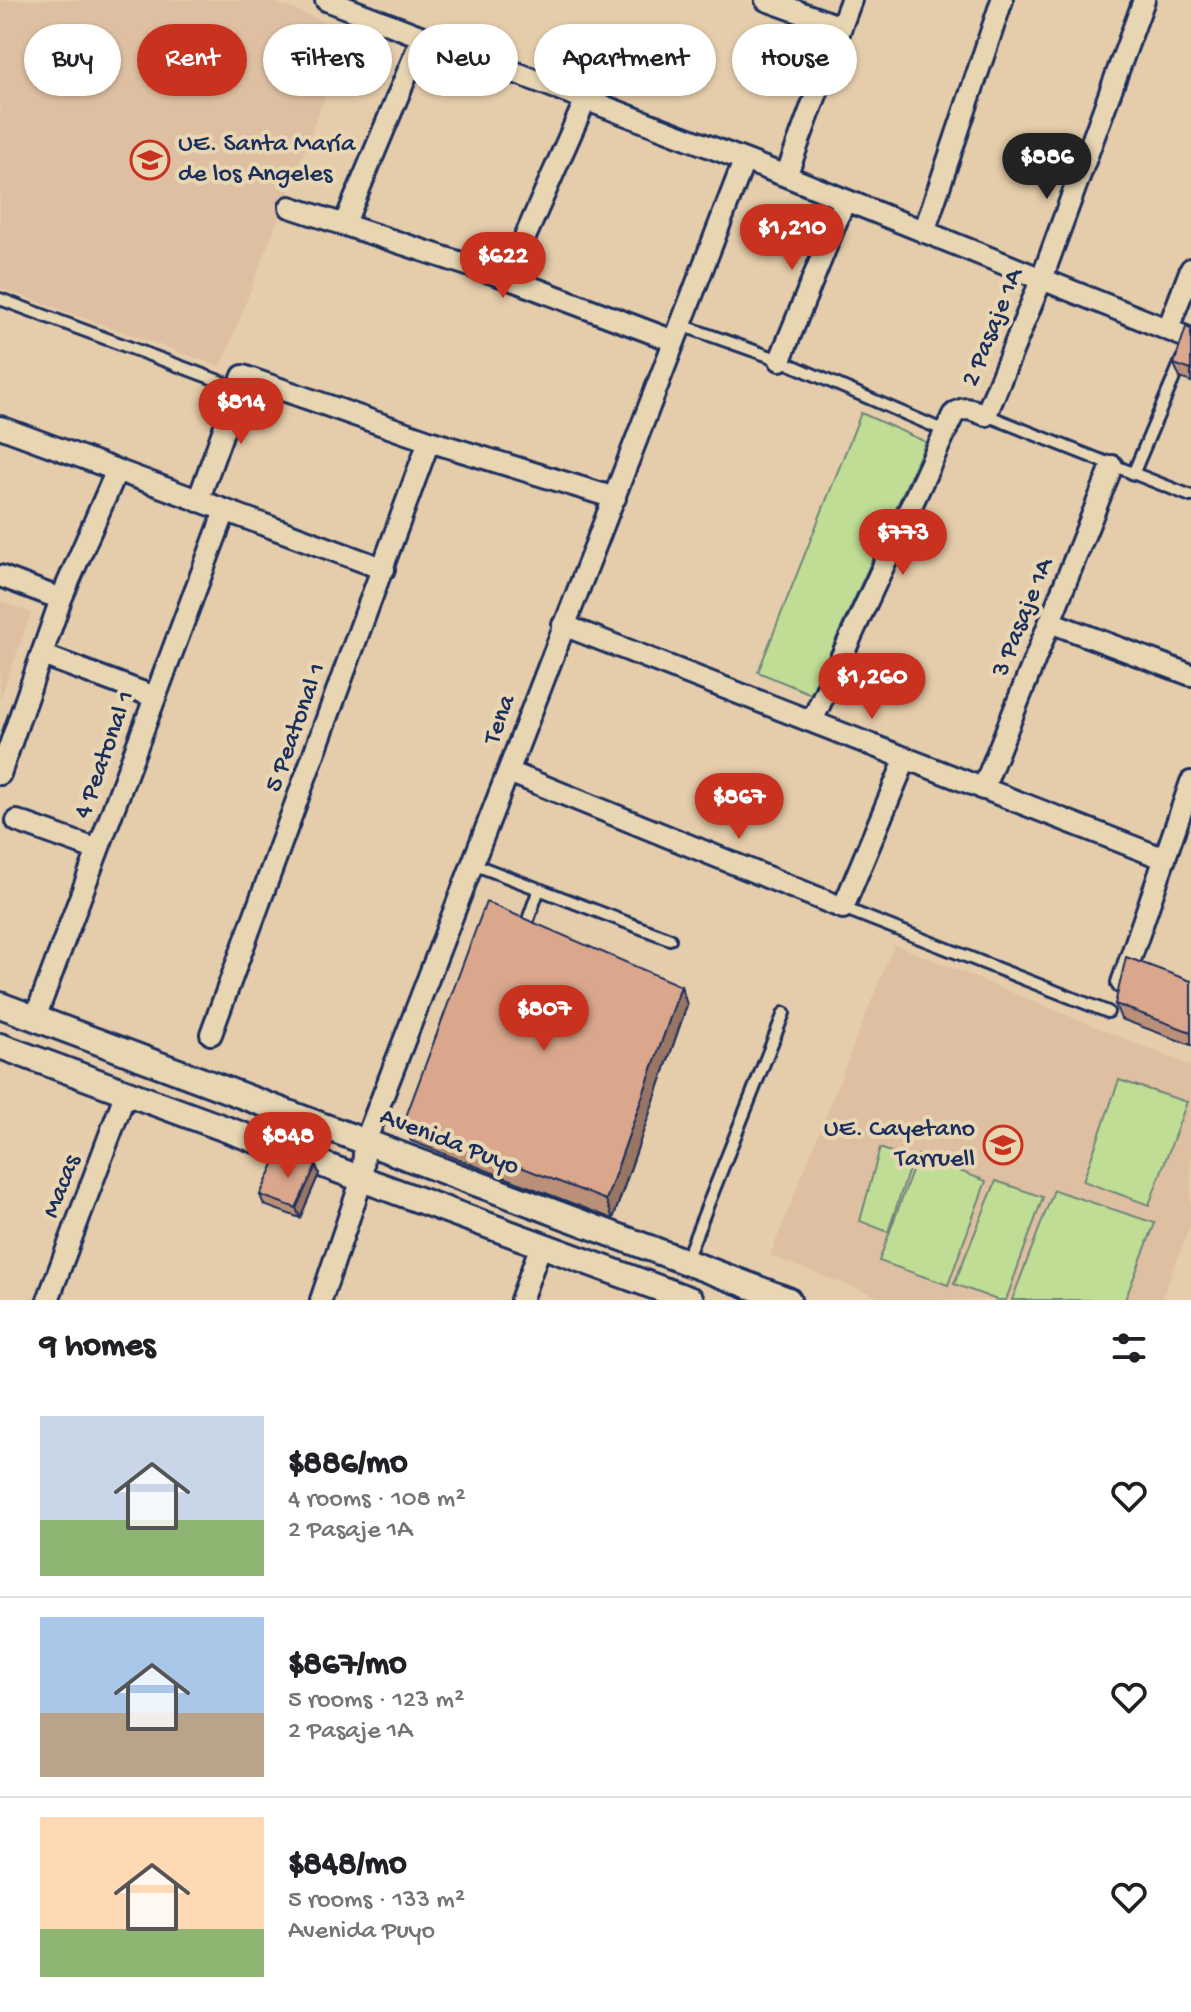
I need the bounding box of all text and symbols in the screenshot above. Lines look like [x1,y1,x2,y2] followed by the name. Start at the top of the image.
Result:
[24,24,121,96] chip: Buy
[137,24,247,96] chip: Rent
[263,24,392,96] chip: Filters
[408,24,518,96] chip: New
[534,24,716,96] chip: Apartment
[732,24,857,96] chip: House
[178,130,357,191] place label: UE. Santa María de los Angeles
[1000,133,1094,201] pin: $886
[129,139,171,181] school or university icon: UE. Santa María de los Angeles
[1020,143,1074,174] text: $886
[727,204,857,272] pin: $1,210
[758,214,826,245] text: $1,210
[456,232,550,300] pin: $622
[478,242,528,273] text: $622
[956,263,1032,392] street label: 2 Pasaje 1A
[194,378,288,446] pin: $814
[217,388,265,419] text: $814
[856,509,950,577] pin: $773
[877,519,929,550] text: $773
[986,553,1062,683] street label: 3 Pasaje 1A
[807,653,937,721] pin: $1,260
[259,659,335,797] street label: 5 Peatonal 1
[836,663,908,694] text: $1,260
[69,687,143,823] street label: 4 Peatonal 1
[477,690,525,751] street label: Tena
[692,773,786,841] pin: $867
[713,783,765,814] text: $867
[497,985,591,1053] pin: $807
[517,995,571,1026] text: $807
[375,1102,523,1184] street label: Avenida Puyo
[241,1112,335,1180] pin: $848
[824,1115,975,1176] place label: UE. Cayetano Tarruell
[262,1122,314,1153] text: $848
[982,1124,1024,1166] school or university icon: UE. Cayetano Tarruell
[37,1150,90,1223] street label: Macas
[1107,1326,1151,1370] icon: filters
[40,1328,155,1368] text: 9 homes
[288,1445,408,1485] text: $886/mo
[104,1448,200,1544] icon: home
[1107,1474,1151,1518] icon: heart
[288,1485,466,1516] text: 4 rooms · 108 m²
[288,1516,413,1547] text: 2 Pasaje 1A
[288,1646,407,1686] text: $867/mo
[104,1649,200,1745] icon: home
[1107,1675,1151,1719] icon: heart
[288,1686,464,1717] text: 5 rooms · 123 m²
[288,1717,413,1748] text: 2 Pasaje 1A
[288,1846,407,1886] text: $848/mo
[104,1849,200,1945] icon: home
[1107,1875,1151,1919] icon: heart
[288,1886,465,1917] text: 5 rooms · 133 m²
[288,1917,435,1948] text: Avenida Puyo

